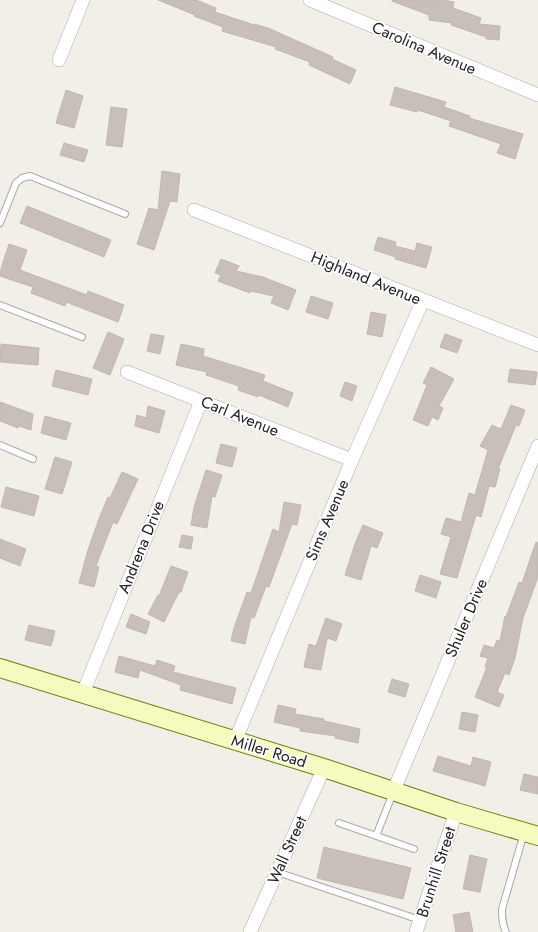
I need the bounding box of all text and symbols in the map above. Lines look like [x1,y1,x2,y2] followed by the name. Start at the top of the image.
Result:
[368,16,480,80] street label: Carolina Avenue
[308,245,424,311] street label: Highland Avenue
[197,390,283,442] street label: Carl Avenue
[300,476,354,564] street label: Sims Avenue
[112,497,170,597] street label: Andrena Drive
[439,575,493,661] street label: Shuler Drive
[229,729,309,773] street label: Miller Road
[262,812,312,888] street label: Wall Street
[411,824,462,920] street label: Brunhill Street

